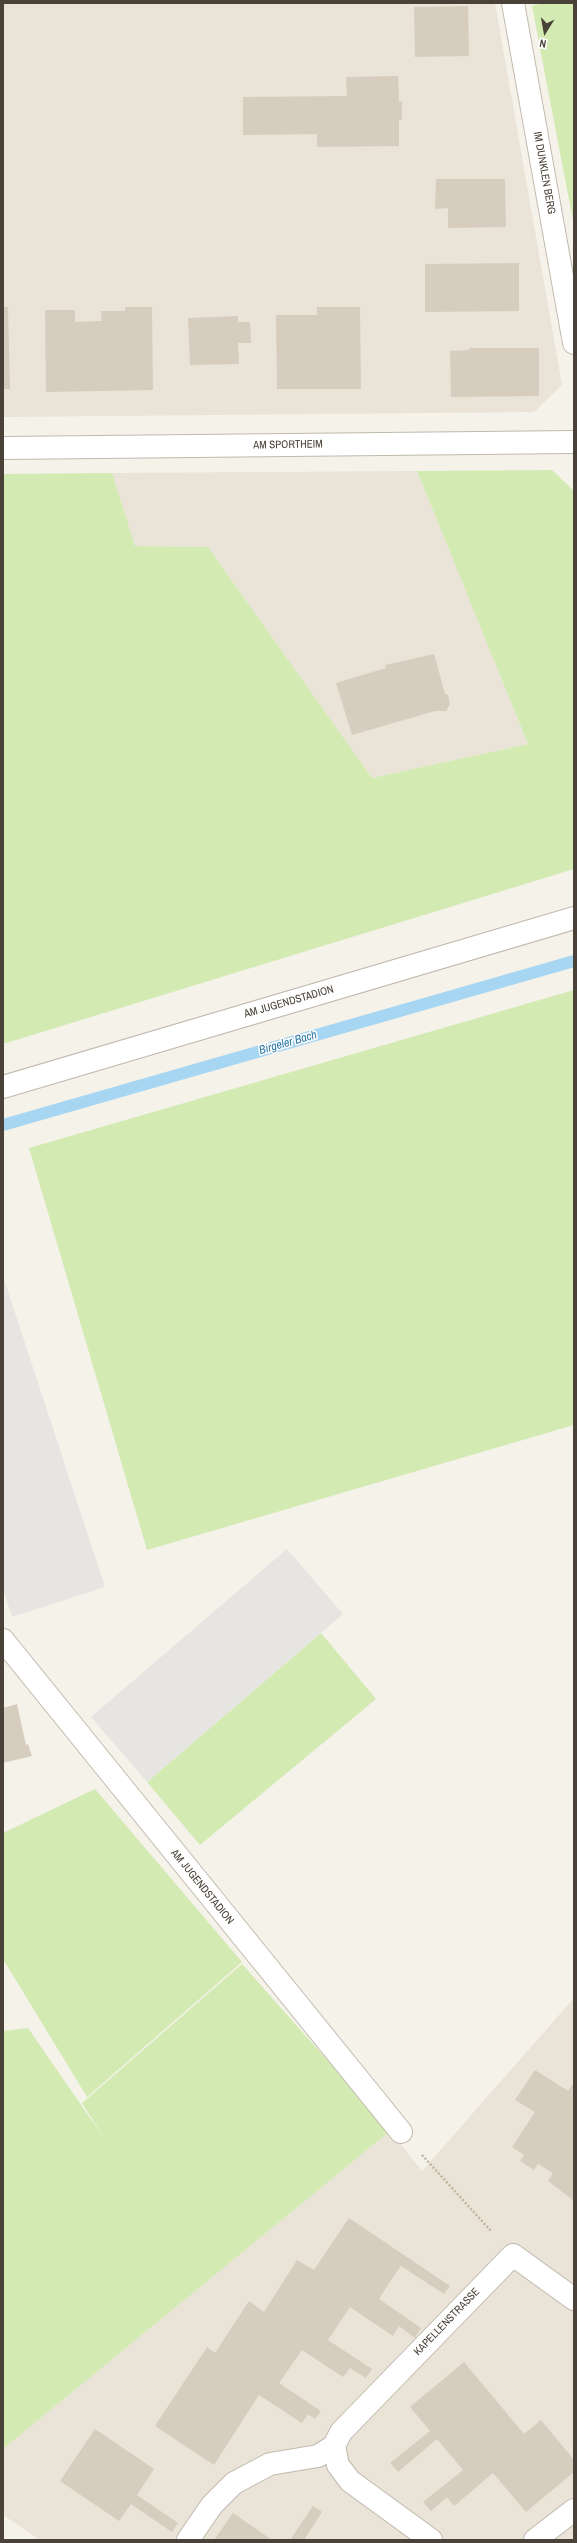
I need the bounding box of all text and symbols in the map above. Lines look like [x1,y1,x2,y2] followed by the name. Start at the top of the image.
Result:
[525,12,565,52] north arrow
[538,36,547,51] text: N
[530,131,558,215] street label: IM DUNKLEN BERG
[253,438,323,452] street label: AM SPORTHEIM
[243,983,335,1021] street label: AM JUGENDSTADION
[257,1028,319,1058] water label: Birgeler Bach
[168,1847,236,1927] street label: AM JUGENDSTADION
[411,2285,483,2359] street label: KAPELLENSTRASSE

